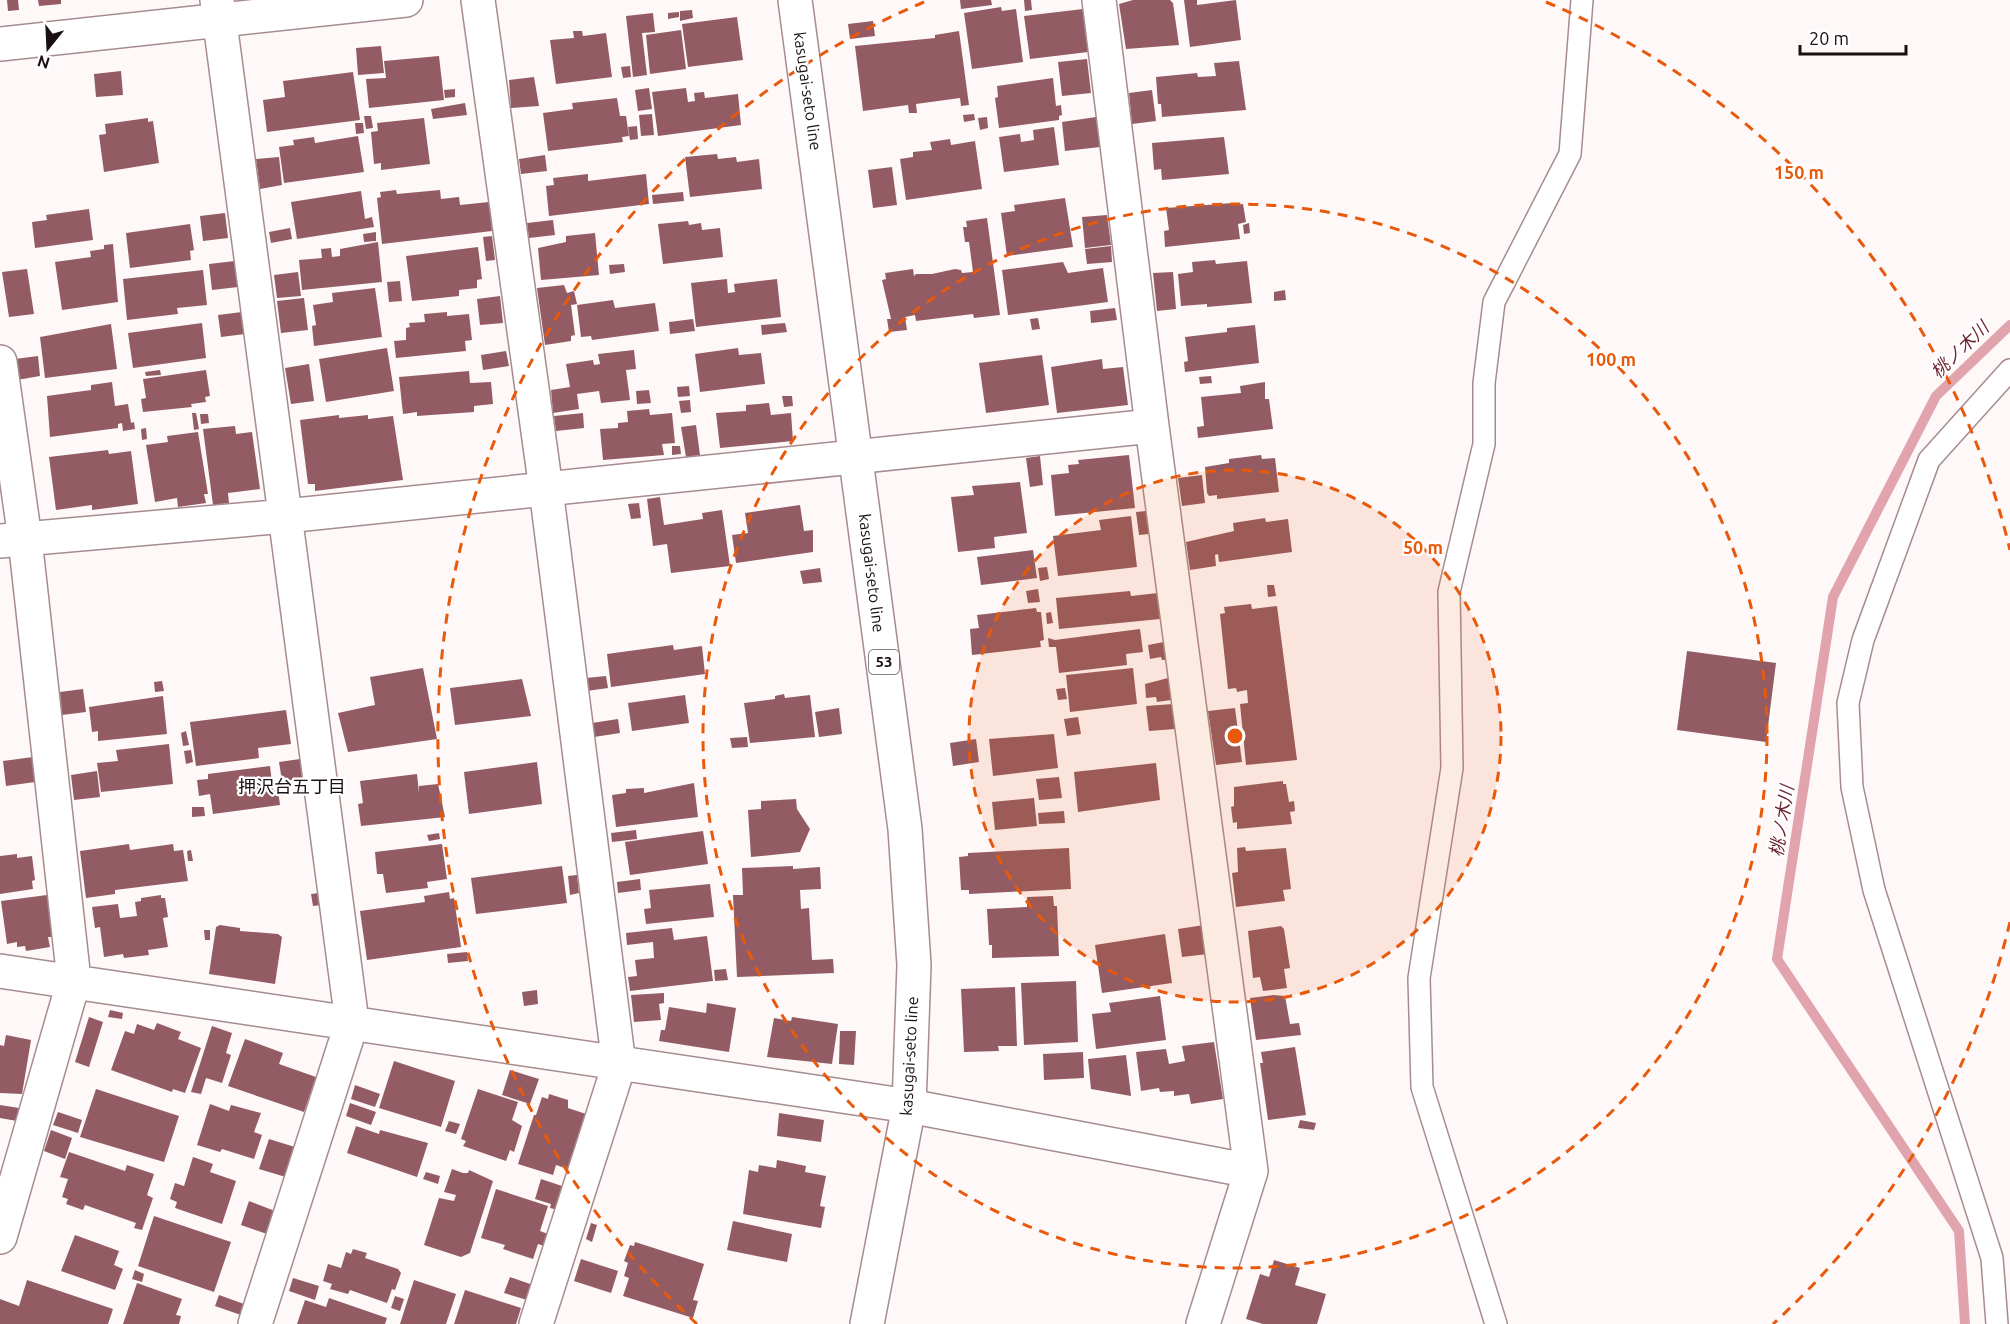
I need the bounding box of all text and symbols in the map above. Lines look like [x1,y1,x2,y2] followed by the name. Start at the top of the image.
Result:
[18,18,78,78] north arrow
[1800,18,1906,56] scale bar
[1809,28,1849,48] text: 20 m
[791,31,825,151] street label: kasugai-seto line
[35,52,52,73] text: N
[1774,162,1824,182] text: 150 m
[1926,316,1994,381] water label: 桃ノ木川
[1586,349,1636,369] text: 100 m
[856,513,888,633] street label: kasugai-seto line
[1403,537,1443,557] text: 50 m
[869,650,899,674] road number: 53
[1225,726,1245,746] centre of rings
[238,776,346,796] district label: 押沢台五丁目
[1766,782,1797,858] water label: 桃ノ木川
[897,996,921,1116] street label: kasugai-seto line

